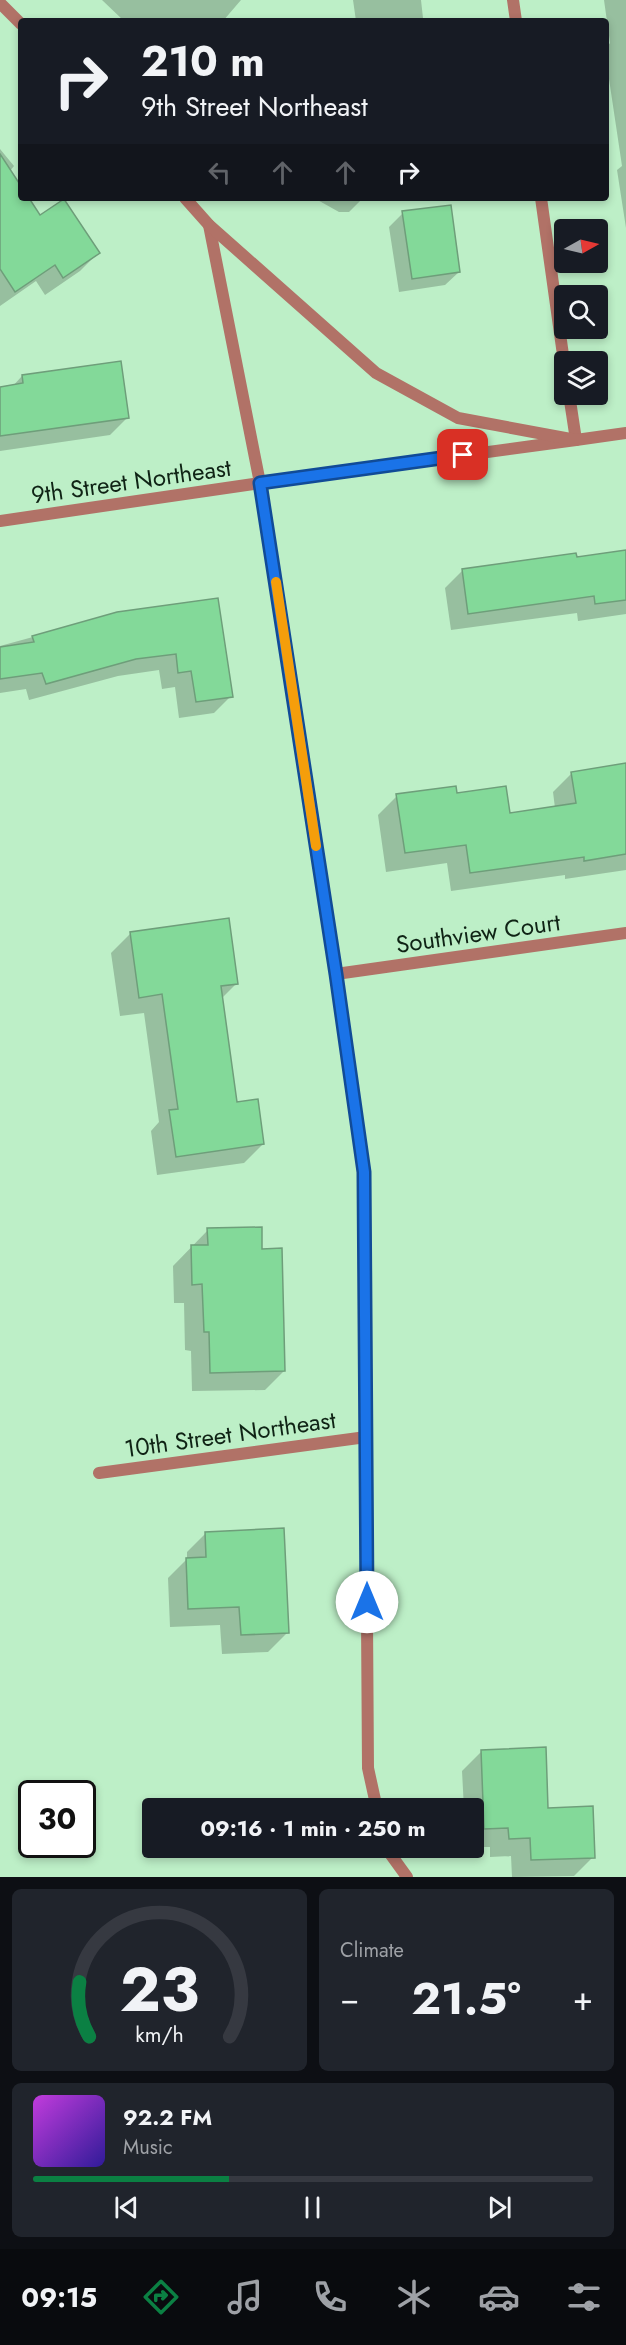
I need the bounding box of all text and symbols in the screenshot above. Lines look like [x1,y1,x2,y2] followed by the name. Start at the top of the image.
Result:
[141,31,265,92] text: 210 m
[42,42,120,120] icon: right
[141,87,368,126] text: 9th Street Northeast
[203,156,236,189] icon: left
[266,156,299,189] icon: ahead
[329,156,362,189] icon: ahead
[392,156,425,189] icon: right
[554,219,608,273] north arrow
[554,219,608,405] map controls
[554,285,608,339] button: search
[554,351,608,405] button: layers
[437,429,488,480] pin
[446,438,479,471] icon: arrive
[29,450,233,512] street label: 9th Street Northeast
[394,904,563,962] street label: Southview Court
[122,1402,338,1466] street label: 10th Street Northeast
[335,1570,399,1634] position arrow
[18,1780,96,1858] speed limit sign: 30
[200,1812,426,1844] text: 09:16 · 1 min · 250 m
[340,1936,404,1965] text: Climate
[120,1944,199,2034] text: 23
[411,1966,521,2031] text: 21.5°
[340,1975,359,2022] text: −
[573,1975,593,2022] text: +
[135,2019,184,2050] text: km/h
[123,2101,212,2133] text: 92.2 FM
[123,2133,173,2162] text: Music
[110,2191,143,2224] icon: previous
[296,2191,329,2224] icon: pause
[483,2191,516,2224] icon: next
[140,2276,182,2318] icon: directions
[224,2276,266,2318] icon: music
[309,2276,351,2318] icon: phone
[393,2276,435,2318] icon: climate
[478,2276,520,2318] icon: car
[563,2276,605,2318] icon: filters
[21,2278,97,2317] text: 09:15

